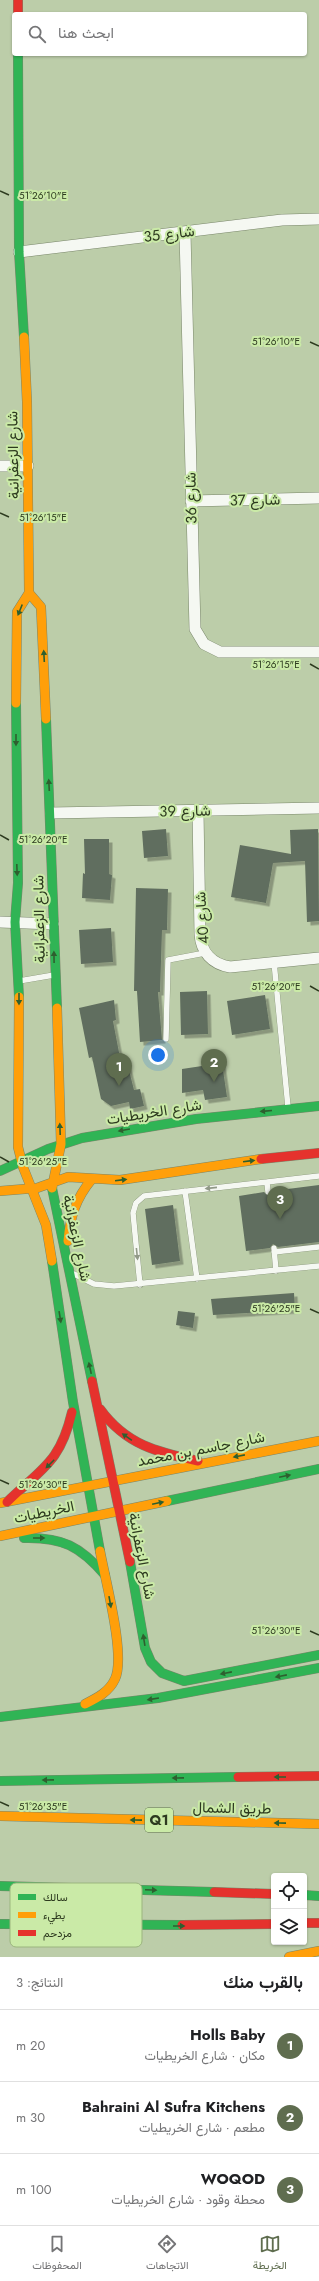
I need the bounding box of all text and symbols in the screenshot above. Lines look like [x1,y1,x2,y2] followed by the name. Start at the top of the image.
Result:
[12,12,307,56] search box
[58,22,114,44] text: ابحث هنا
[26,23,48,45] icon: search
[19,188,67,203] text: 51°26'10"E
[142,220,196,248] street label: شارع 35
[252,334,300,349] text: 51°26'10"E
[1,411,25,499] street label: شارع الزعفرانية
[180,472,202,524] street label: شارع 36
[230,489,281,511] street label: شارع 37
[19,510,67,525] text: 51°26'15"E
[16,605,22,617] one-way arrow
[40,650,47,662] one-way arrow
[252,657,300,672] text: 51°26'15"E
[13,734,19,747] one-way arrow
[46,779,53,791] one-way arrow
[159,800,211,822] street label: شارع 39
[18,832,68,847] text: 51°26'20"E
[14,864,21,876] one-way arrow
[27,875,51,963] street label: شارع الزعفرانية
[189,891,215,945] street label: شارع 40
[50,951,57,963] one-way arrow
[251,979,301,994] text: 51°26'20"E
[16,993,22,1006] one-way arrow
[148,1045,168,1065] your location
[201,1049,227,1082] pin: 2
[106,1053,132,1086] pin: 1
[105,1094,203,1130] street label: شارع الخريطيات
[260,1108,272,1115] one-way arrow
[57,1122,63,1135] one-way arrow
[117,1128,130,1134] one-way arrow
[19,1154,67,1169] text: 51°26'25"E
[243,1158,255,1164] one-way arrow
[115,1177,127,1183] one-way arrow
[205,1185,217,1191] one-way arrow
[267,1186,293,1219] pin: 3
[57,1193,97,1284] street label: شارع الزعفرانية
[133,1248,140,1260] one-way arrow
[252,1301,300,1316] text: 51°26'25"E
[57,1311,63,1323] one-way arrow
[87,1362,93,1374] one-way arrow
[136,1426,267,1472] street label: شارع جاسم بن محمد
[122,1433,132,1441] one-way arrow
[233,1453,245,1459] one-way arrow
[45,1459,55,1469] one-way arrow
[279,1473,291,1479] one-way arrow
[19,1477,67,1492] text: 51°26'30"E
[12,1495,76,1529] street label: الخريطيات
[151,1500,164,1506] one-way arrow
[123,1511,161,1602] street label: شارع الزعفرانية
[33,1535,46,1541] one-way arrow
[108,1596,114,1608] one-way arrow
[252,1623,300,1638] text: 51°26'30"E
[140,1634,146,1646] one-way arrow
[220,1671,232,1677] one-way arrow
[275,1673,287,1679] one-way arrow
[147,1696,159,1702] one-way arrow
[273,1774,286,1780] one-way arrow
[171,1775,184,1781] one-way arrow
[41,1777,54,1783] one-way arrow
[192,1796,272,1820] street label: طريق الشمال
[19,1799,67,1814] text: 51°26'35"E
[145,1808,173,1832] road number: Q1
[130,1816,142,1823] one-way arrow
[273,1820,286,1826] one-way arrow
[271,1873,307,1945] map controls
[271,1873,307,1909] button: locate
[10,1883,142,1947] legend
[145,1887,158,1893] one-way arrow
[43,1889,68,1905] text: سالك
[43,1907,65,1925] text: بطيء
[271,1909,307,1945] button: layers
[173,1923,186,1929] one-way arrow
[43,1925,72,1941] text: مزدحم
[223,1970,303,1994] text: بالقرب منك
[16,1973,63,1992] text: النتائج: 3
[190,2024,265,2046] text: Holls Baby
[16,2036,45,2055] text: 20 m
[287,2036,293,2055] text: 1
[145,2046,265,2065] text: مكان · شارع الخريطيات
[82,2096,265,2118] text: Bahraini Al Sufra Kitchens
[16,2108,45,2127] text: 30 m
[286,2108,294,2127] text: 2
[139,2118,265,2137] text: مطعم · شارع الخريطيات
[201,2168,265,2190] text: WOQOD
[16,2180,52,2199] text: 100 m
[286,2180,294,2199] text: 3
[111,2190,265,2209] text: محطة وقود · شارع الخريطيات
[32,2233,82,2275] tab: المحفوظات
[146,2233,189,2275] tab: الاتجاهات
[253,2233,287,2275] tab: الخريطة

